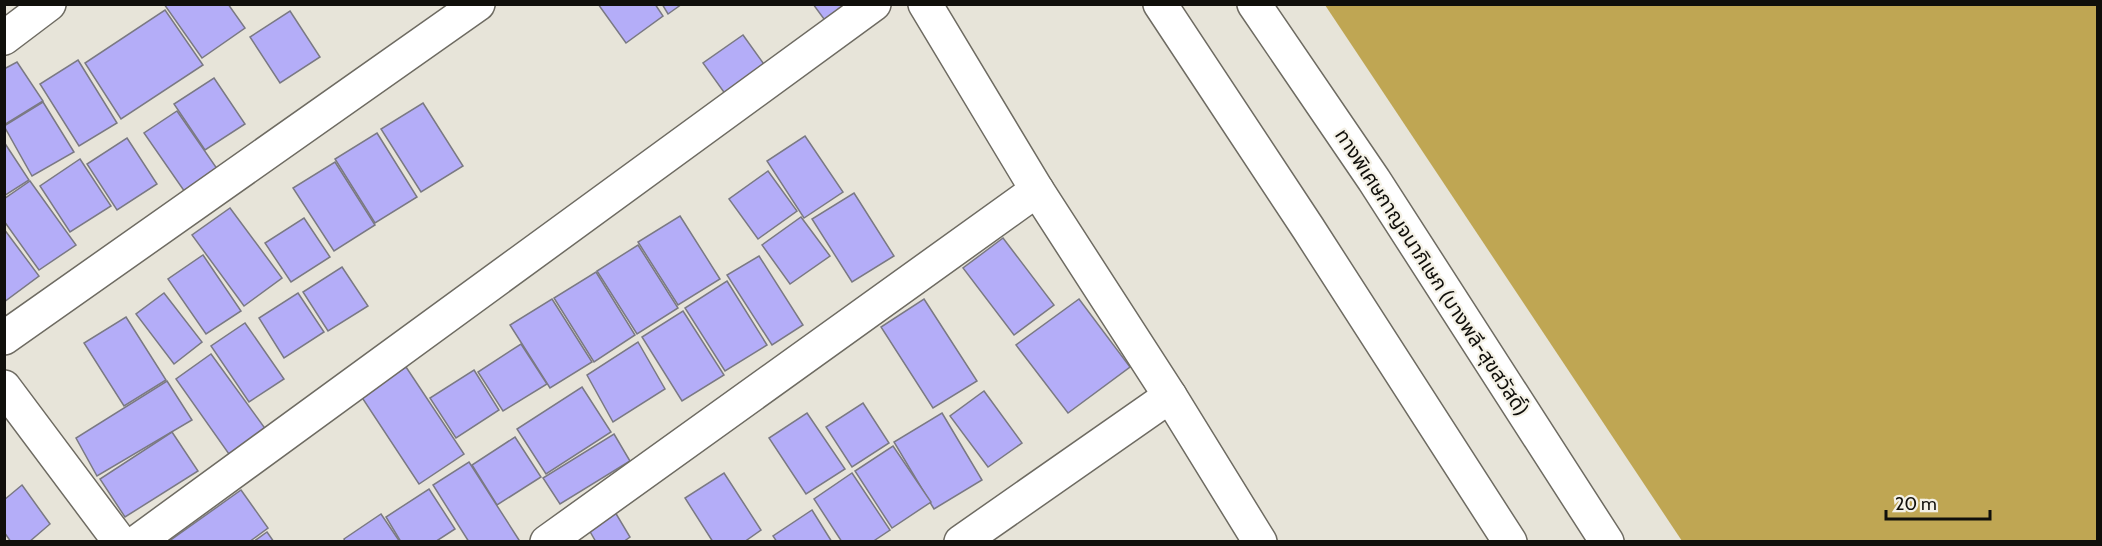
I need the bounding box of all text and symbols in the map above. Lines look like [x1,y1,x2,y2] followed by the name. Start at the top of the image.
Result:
[1330,124,1534,420] street label: ทางพิเศษกาญจนาภิเษก (บางพลี-สุขสวัสดิ์)
[1886,483,1990,521] scale bar
[1895,493,1937,515] text: 20 m

